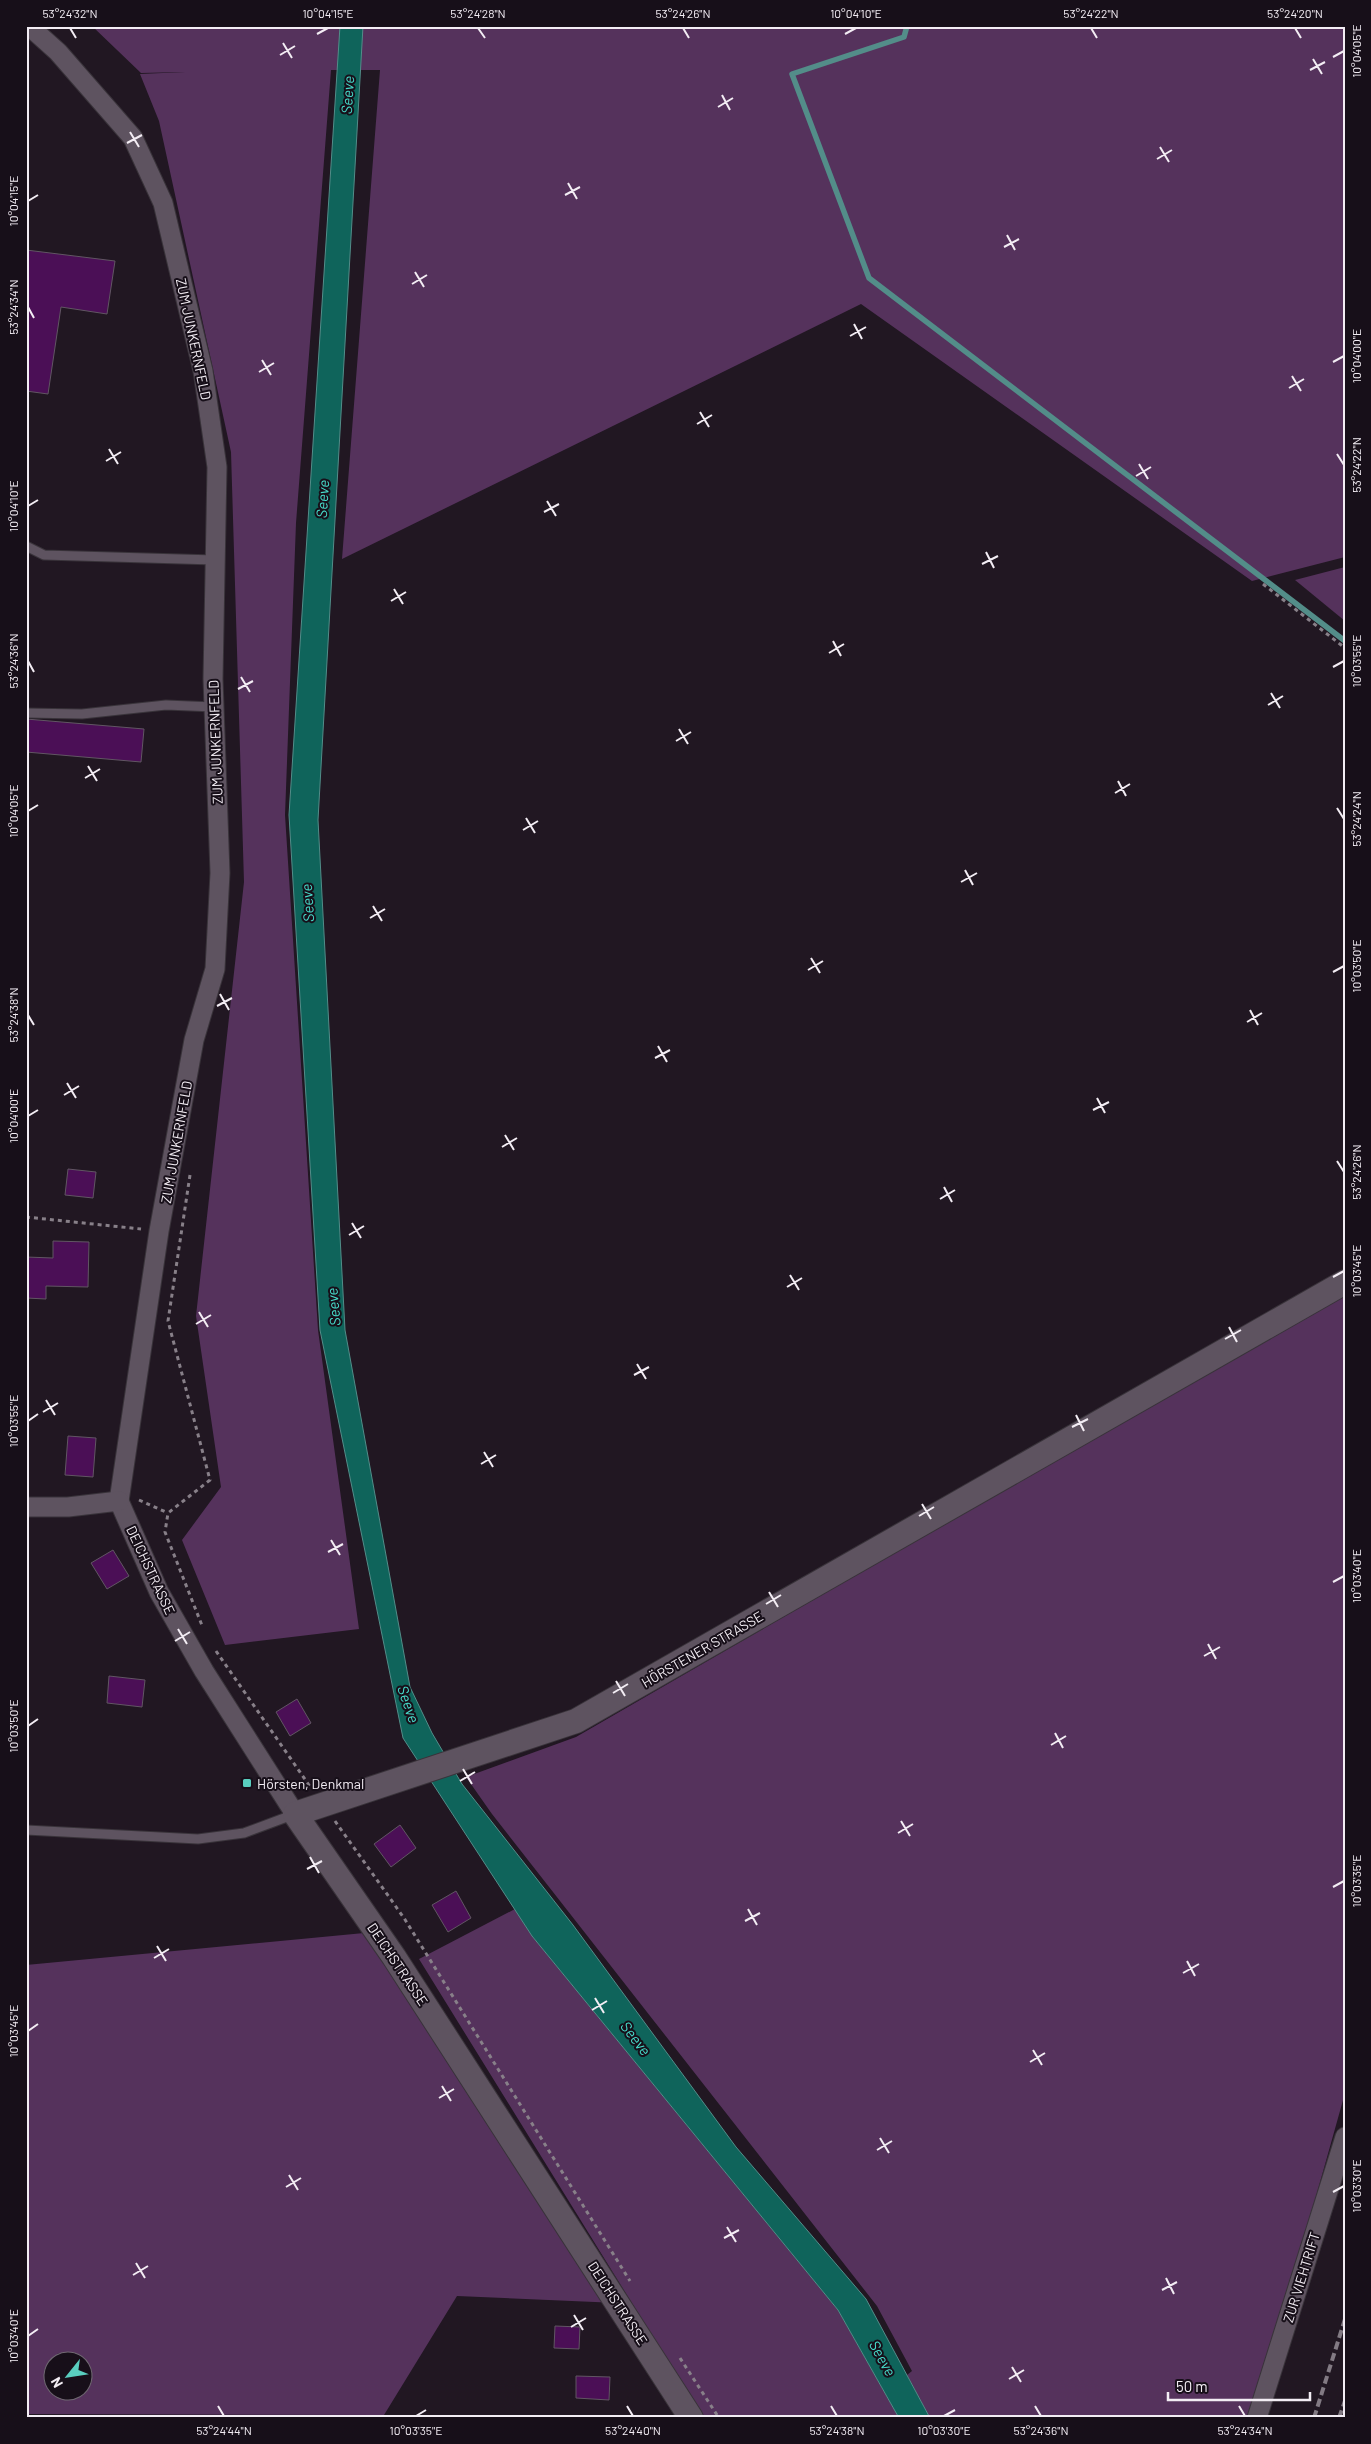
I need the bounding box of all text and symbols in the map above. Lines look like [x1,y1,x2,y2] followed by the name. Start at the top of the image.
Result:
[42,6,98,20] text: 53°24'32"N
[302,6,354,20] text: 10°04'15"E
[450,6,506,20] text: 53°24'28"N
[655,6,711,20] text: 53°24'26"N
[830,6,882,20] text: 10°04'10"E
[1063,6,1119,20] text: 53°24'22"N
[1267,6,1323,20] text: 53°24'20"N
[1349,24,1363,78] text: 10°04'05"E
[337,75,357,115] water label: Seeve
[6,175,20,227] text: 10°04'15"E
[173,277,215,401] street label: ZUM JUNKERNFELD
[6,279,20,335] text: 53°24'34"N
[1349,329,1363,383] text: 10°04'00"E
[1349,437,1363,493] text: 53°24'22"N
[312,479,332,519] water label: Seeve
[6,480,20,532] text: 10°04'10"E
[6,634,20,689] text: 53°24'36"N
[1349,635,1363,687] text: 10°03'55"E
[204,680,226,804] street label: ZUM JUNKERNFELD
[6,784,20,838] text: 10°04'05"E
[1349,791,1363,847] text: 53°24'24"N
[297,883,317,923] water label: Seeve
[1349,939,1363,993] text: 10°03'50"E
[6,987,20,1043] text: 53°24'38"N
[157,1079,195,1205] street label: ZUM JUNKERNFELD
[6,1089,20,1143] text: 10°04'00"E
[1349,1144,1363,1200] text: 53°24'26"N
[1349,1244,1363,1298] text: 10°03'45"E
[322,1287,344,1327] water label: Seeve
[6,1395,20,1447] text: 10°03'55"E
[123,1523,179,1617] street label: DEICHSTRASSE
[1349,1549,1363,1603] text: 10°03'40"E
[638,1607,766,1691] street label: HÖRSTENER STRASSE
[394,1683,424,1725] water label: Seeve
[6,1699,20,1753] text: 10°03'50"E
[257,1775,364,1792] place label: Hörsten, Denkmal
[241,1777,253,1789] marker: Hörsten, Denkmal
[1349,1855,1363,1907] text: 10°03'35"E
[364,1919,432,2009] street label: DEICHSTRASSE
[6,2004,20,2058] text: 10°03'45"E
[617,2017,655,2059] water label: Seeve
[1349,2159,1363,2213] text: 10°03'30"E
[1279,2230,1323,2324] street label: ZUR VIEHTRIFT
[585,2258,651,2348] street label: DEICHSTRASSE
[6,2309,20,2363] text: 10°03'40"E
[866,2337,900,2379] water label: Seeve
[42,2352,92,2402] north arrow
[1168,2369,1311,2401] scale bar
[47,2374,66,2391] text: N
[1176,2377,1208,2395] text: 50 m
[196,2423,252,2437] text: 53°24'44"N
[390,2423,442,2437] text: 10°03'35"E
[605,2423,661,2437] text: 53°24'40"N
[809,2423,865,2437] text: 53°24'38"N
[917,2423,971,2437] text: 10°03'30"E
[1014,2423,1069,2437] text: 53°24'36"N
[1217,2423,1273,2437] text: 53°24'34"N

